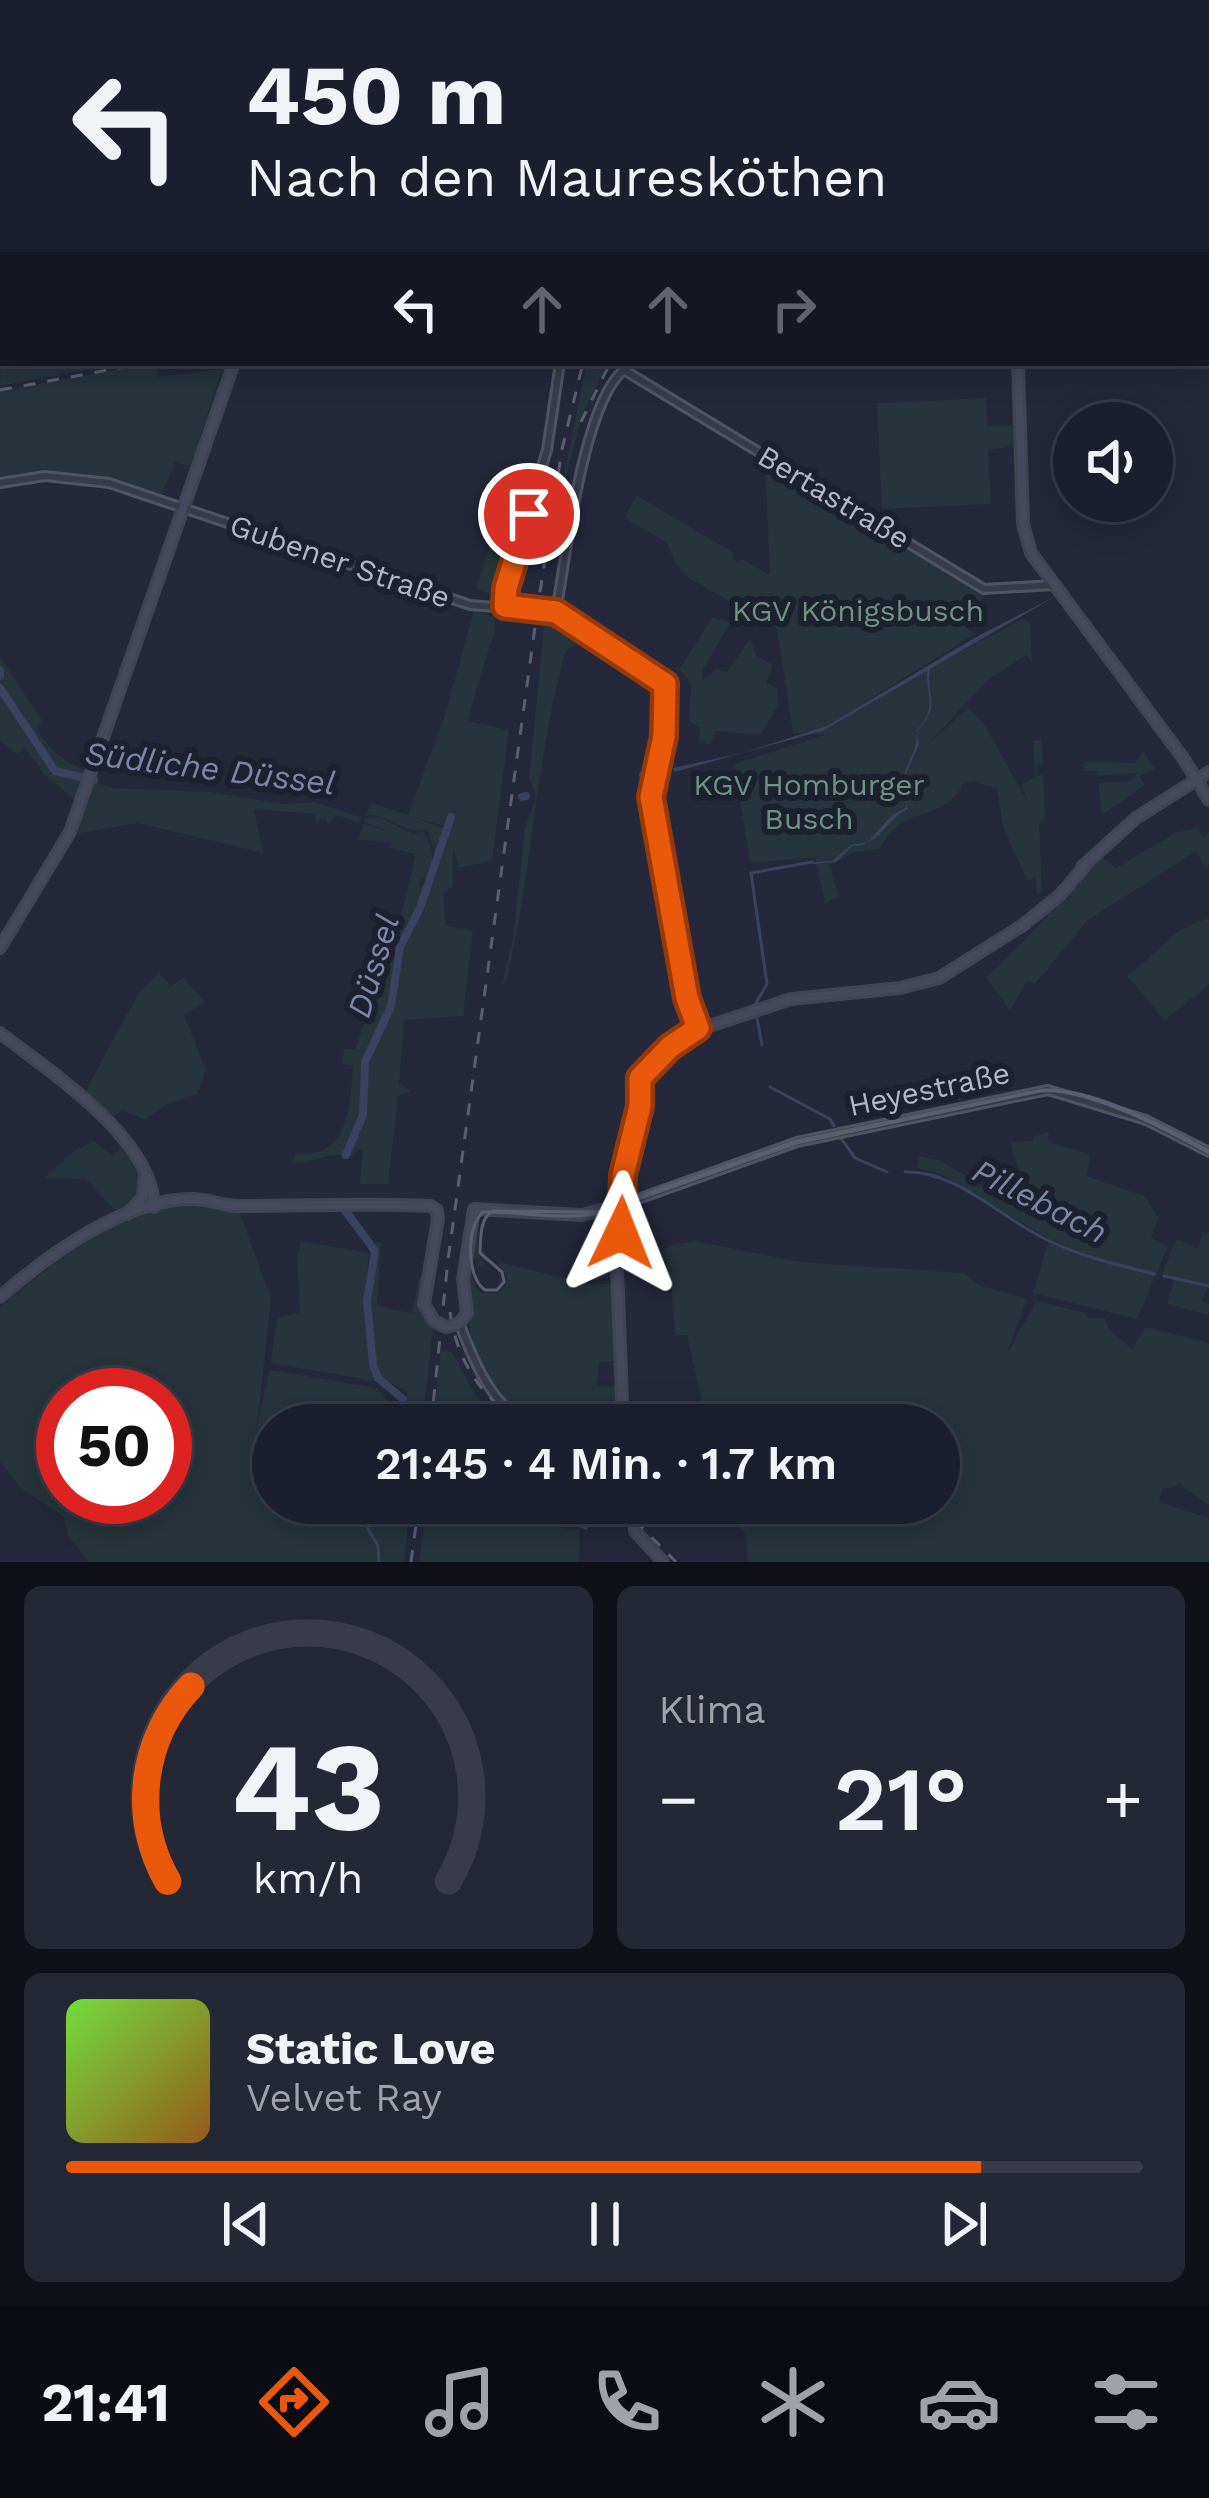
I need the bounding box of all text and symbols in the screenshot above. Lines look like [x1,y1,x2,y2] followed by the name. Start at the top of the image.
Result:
[246,46,506,144] text: 450 m
[48,48,204,204] icon: left
[246,146,887,209] text: Nach den Mauresköthen
[383,276,449,342] icon: left
[509,276,575,342] icon: ahead
[635,276,701,342] icon: ahead
[761,276,827,342] icon: right
[1053,402,1173,522] map controls
[1053,402,1173,522] button: sound
[752,438,916,556] street label: Bertastraße
[478,463,580,565] pin
[496,481,562,547] icon: arrive
[225,507,455,615] street label: Gubener Straße
[732,593,984,628] park label: KGV Königsbusch
[82,733,338,803] water label: Südliche Düssel
[693,767,925,836] park label: KGV Homburger Busch
[339,910,407,1022] water label: Düssel
[845,1055,1013,1123] street label: Heyestraße
[966,1151,1114,1251] water label: Pillebach
[558,1170,684,1296] position arrow
[36,1368,192,1524] speed limit sign: 50
[375,1437,837,1490] text: 21:45 · 4 Min. · 1.7 km
[659,1687,766,1732] text: Klima
[231,1714,386,1860] text: 43
[834,1746,968,1852] text: 21°
[659,1761,698,1838] text: −
[1103,1761,1143,1838] text: +
[253,1852,363,1902] text: km/h
[246,2022,496,2075] text: Static Love
[246,2075,442,2120] text: Velvet Ray
[213,2191,279,2257] icon: previous
[572,2191,638,2257] icon: pause
[931,2191,997,2257] icon: next
[252,2360,336,2444] icon: directions
[418,2360,502,2444] icon: music
[585,2360,669,2444] icon: phone
[751,2360,835,2444] icon: climate
[917,2360,1001,2444] icon: car
[1084,2360,1168,2444] icon: filters
[41,2371,170,2434] text: 21:41

